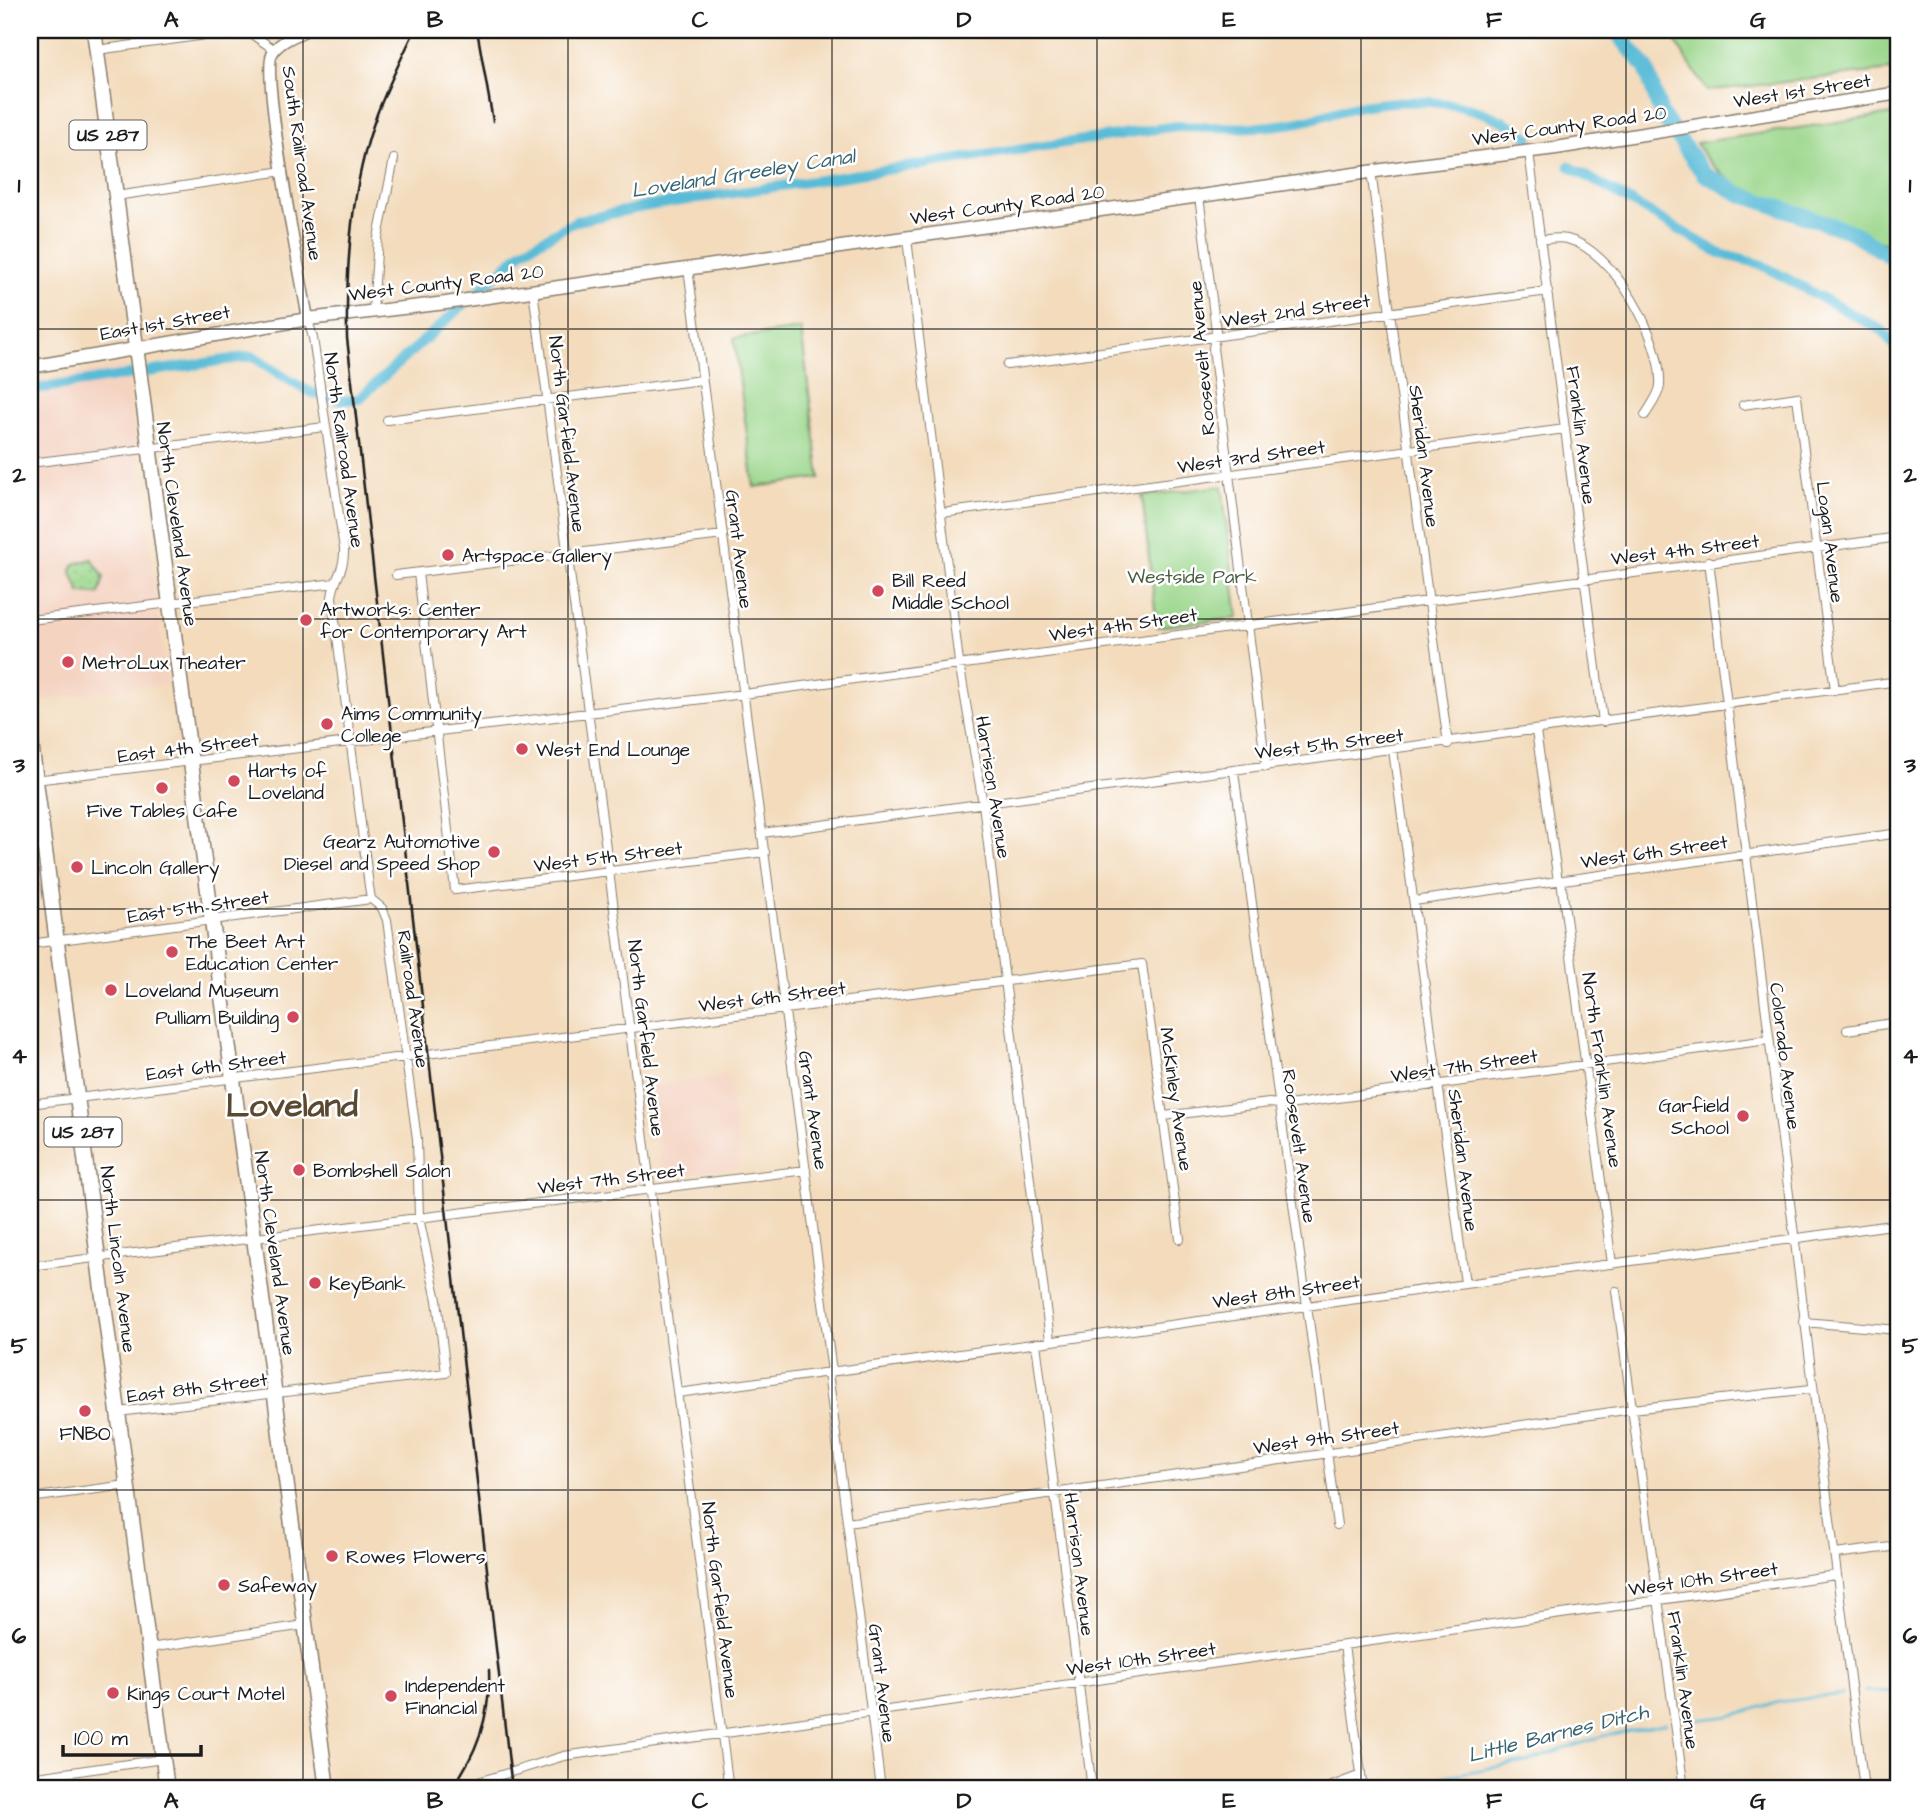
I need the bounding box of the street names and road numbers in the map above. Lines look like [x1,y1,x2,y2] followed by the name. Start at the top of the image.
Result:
[274,64,329,262] street label: South Railroad Avenue
[1732,67,1873,116] street label: West 1st Street
[1470,99,1668,154] street label: West County Road 20
[70,120,146,150] road number: US 287
[908,178,1106,233] street label: West County Road 20
[347,258,545,310] street label: West County Road 20
[1182,280,1223,436] street label: Roosevelt Avenue
[1220,288,1372,335] street label: West 2nd Street
[98,299,233,348] street label: East 1st Street
[541,334,592,534] street label: North Garfield Avenue
[316,351,371,550] street label: North Railroad Avenue
[1559,364,1602,506] street label: Franklin Avenue
[1401,383,1446,529] street label: Sheridan Avenue
[149,420,204,628] street label: North Cleveland Avenue
[1176,434,1327,481] street label: West 3rd Street
[1808,480,1850,605] street label: Logan Avenue
[718,488,759,610] street label: Grant Avenue
[1609,528,1761,573] street label: West 4th Street
[1047,602,1199,649] street label: West 4th Street
[968,714,1017,860] street label: Harrison Avenue
[1253,722,1405,767] street label: West 5th Street
[116,726,261,771] street label: East 4th Street
[1579,829,1730,876] street label: West 6th Street
[532,835,684,880] street label: West 5th Street
[126,884,271,931] street label: East 5th Street
[389,929,436,1070] street label: Railroad Avenue
[620,938,671,1138] street label: North Garfield Avenue
[1574,971,1629,1170] street label: North Franklin Avenue
[697,975,848,1020] street label: West 6th Street
[1762,981,1807,1131] street label: Colorado Avenue
[1151,1026,1199,1173] street label: McKinley Avenue
[1389,1043,1540,1090] street label: West 7th Street
[145,1044,288,1088] street label: East 6th Street
[791,1049,834,1171] street label: Grant Avenue
[1274,1068,1323,1225] street label: Roosevelt Avenue
[1440,1087,1485,1233] street label: Sheridan Avenue
[44,1118,122,1147] road number: US 287
[247,1149,302,1357] street label: North Cleveland Avenue
[536,1157,687,1202] street label: West 7th Street
[93,1164,142,1354] street label: North Lincoln Avenue
[1211,1269,1362,1316] street label: West 8th Street
[125,1366,269,1411] street label: East 8th Street
[1251,1415,1401,1462] street label: West 9th Street
[1056,1491,1101,1637] street label: Harrison Avenue
[694,1500,745,1700] street label: North Garfield Avenue
[1627,1556,1780,1603] street label: West 10th Street
[1659,1609,1706,1751] street label: Franklin Avenue
[861,1622,902,1744] street label: Grant Avenue
[1065,1636,1218,1683] street label: West 10th Street

